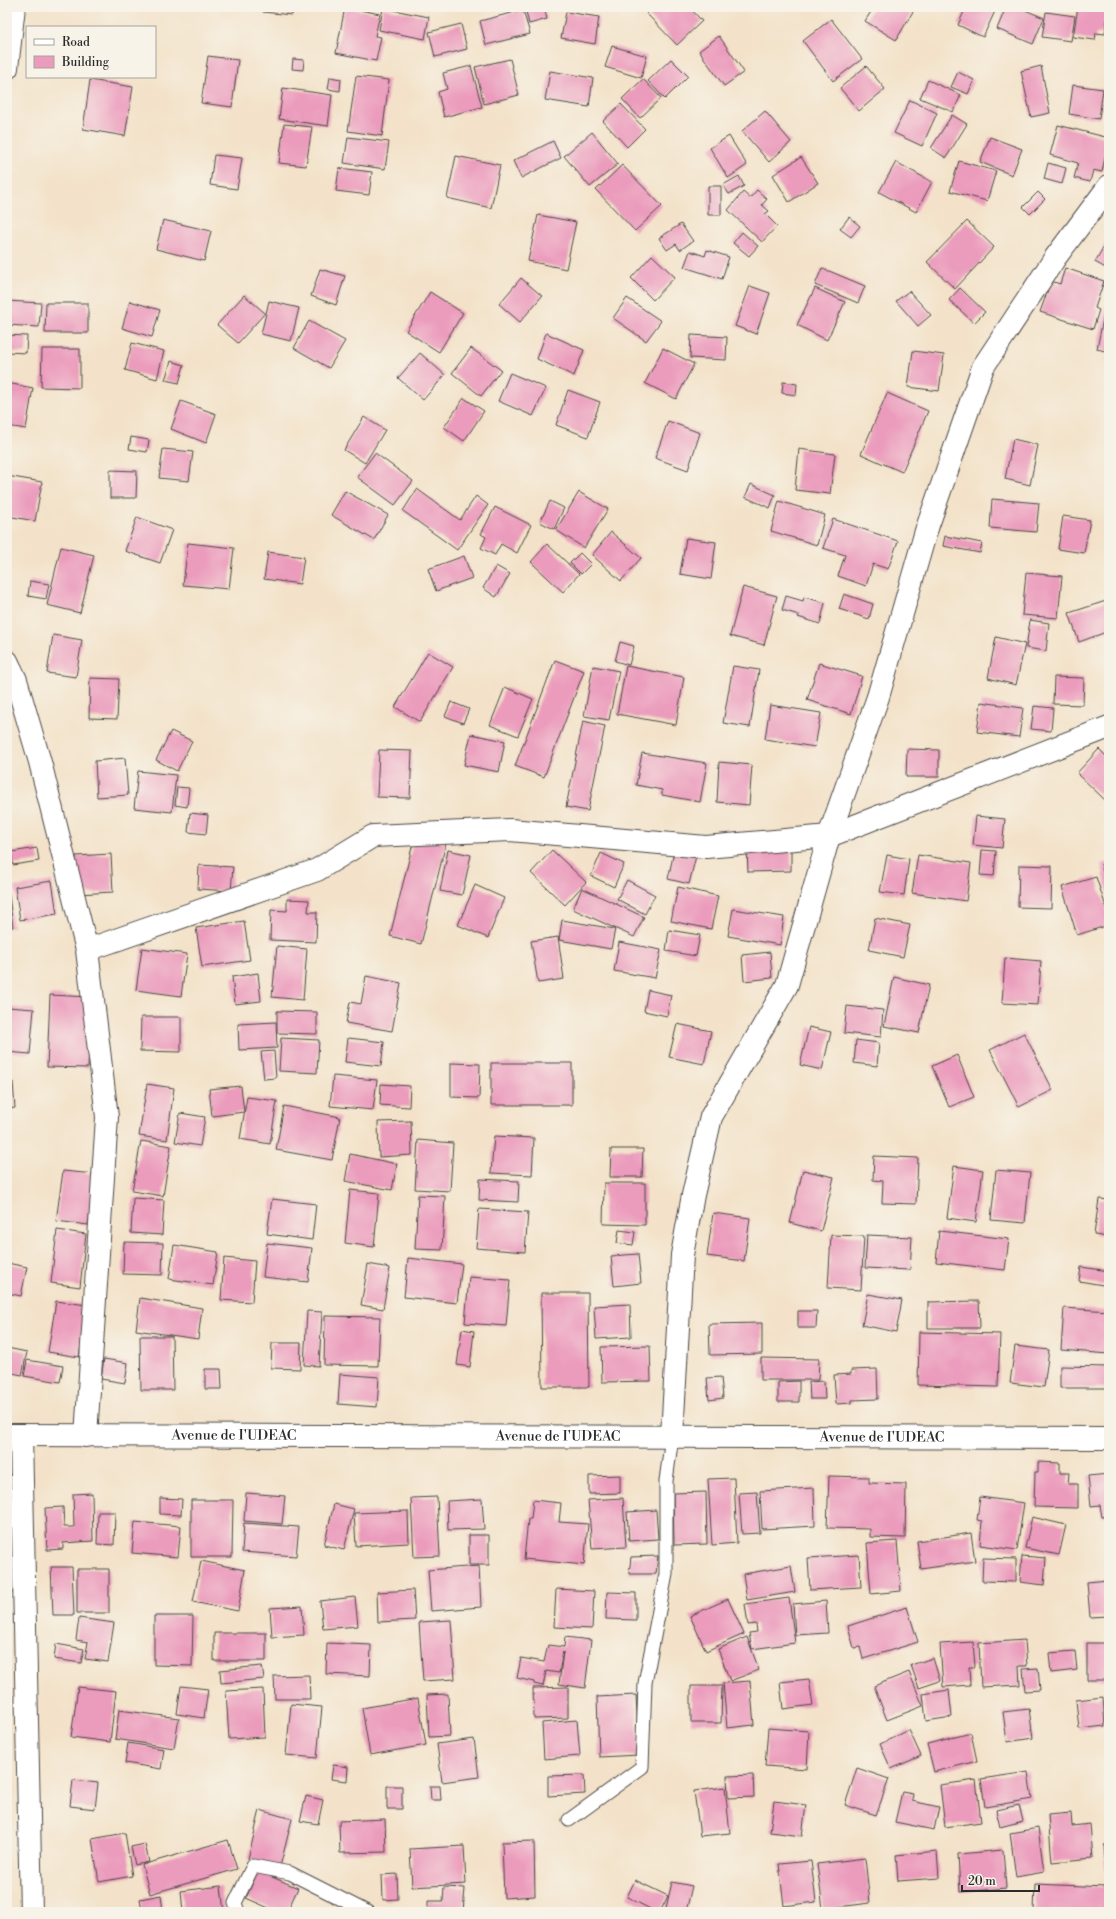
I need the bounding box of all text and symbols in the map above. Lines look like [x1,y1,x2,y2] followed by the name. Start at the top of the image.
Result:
[26,26,156,78] legend
[62,35,90,50] text: Road
[61,55,110,70] text: Building
[171,1426,296,1445] street label: Avenue de I'UDEAC
[495,1427,620,1446] street label: Avenue de I'UDEAC
[819,1428,944,1447] street label: Avenue de I'UDEAC
[962,1867,1039,1893] scale bar
[968,1874,996,1889] text: 20 m

